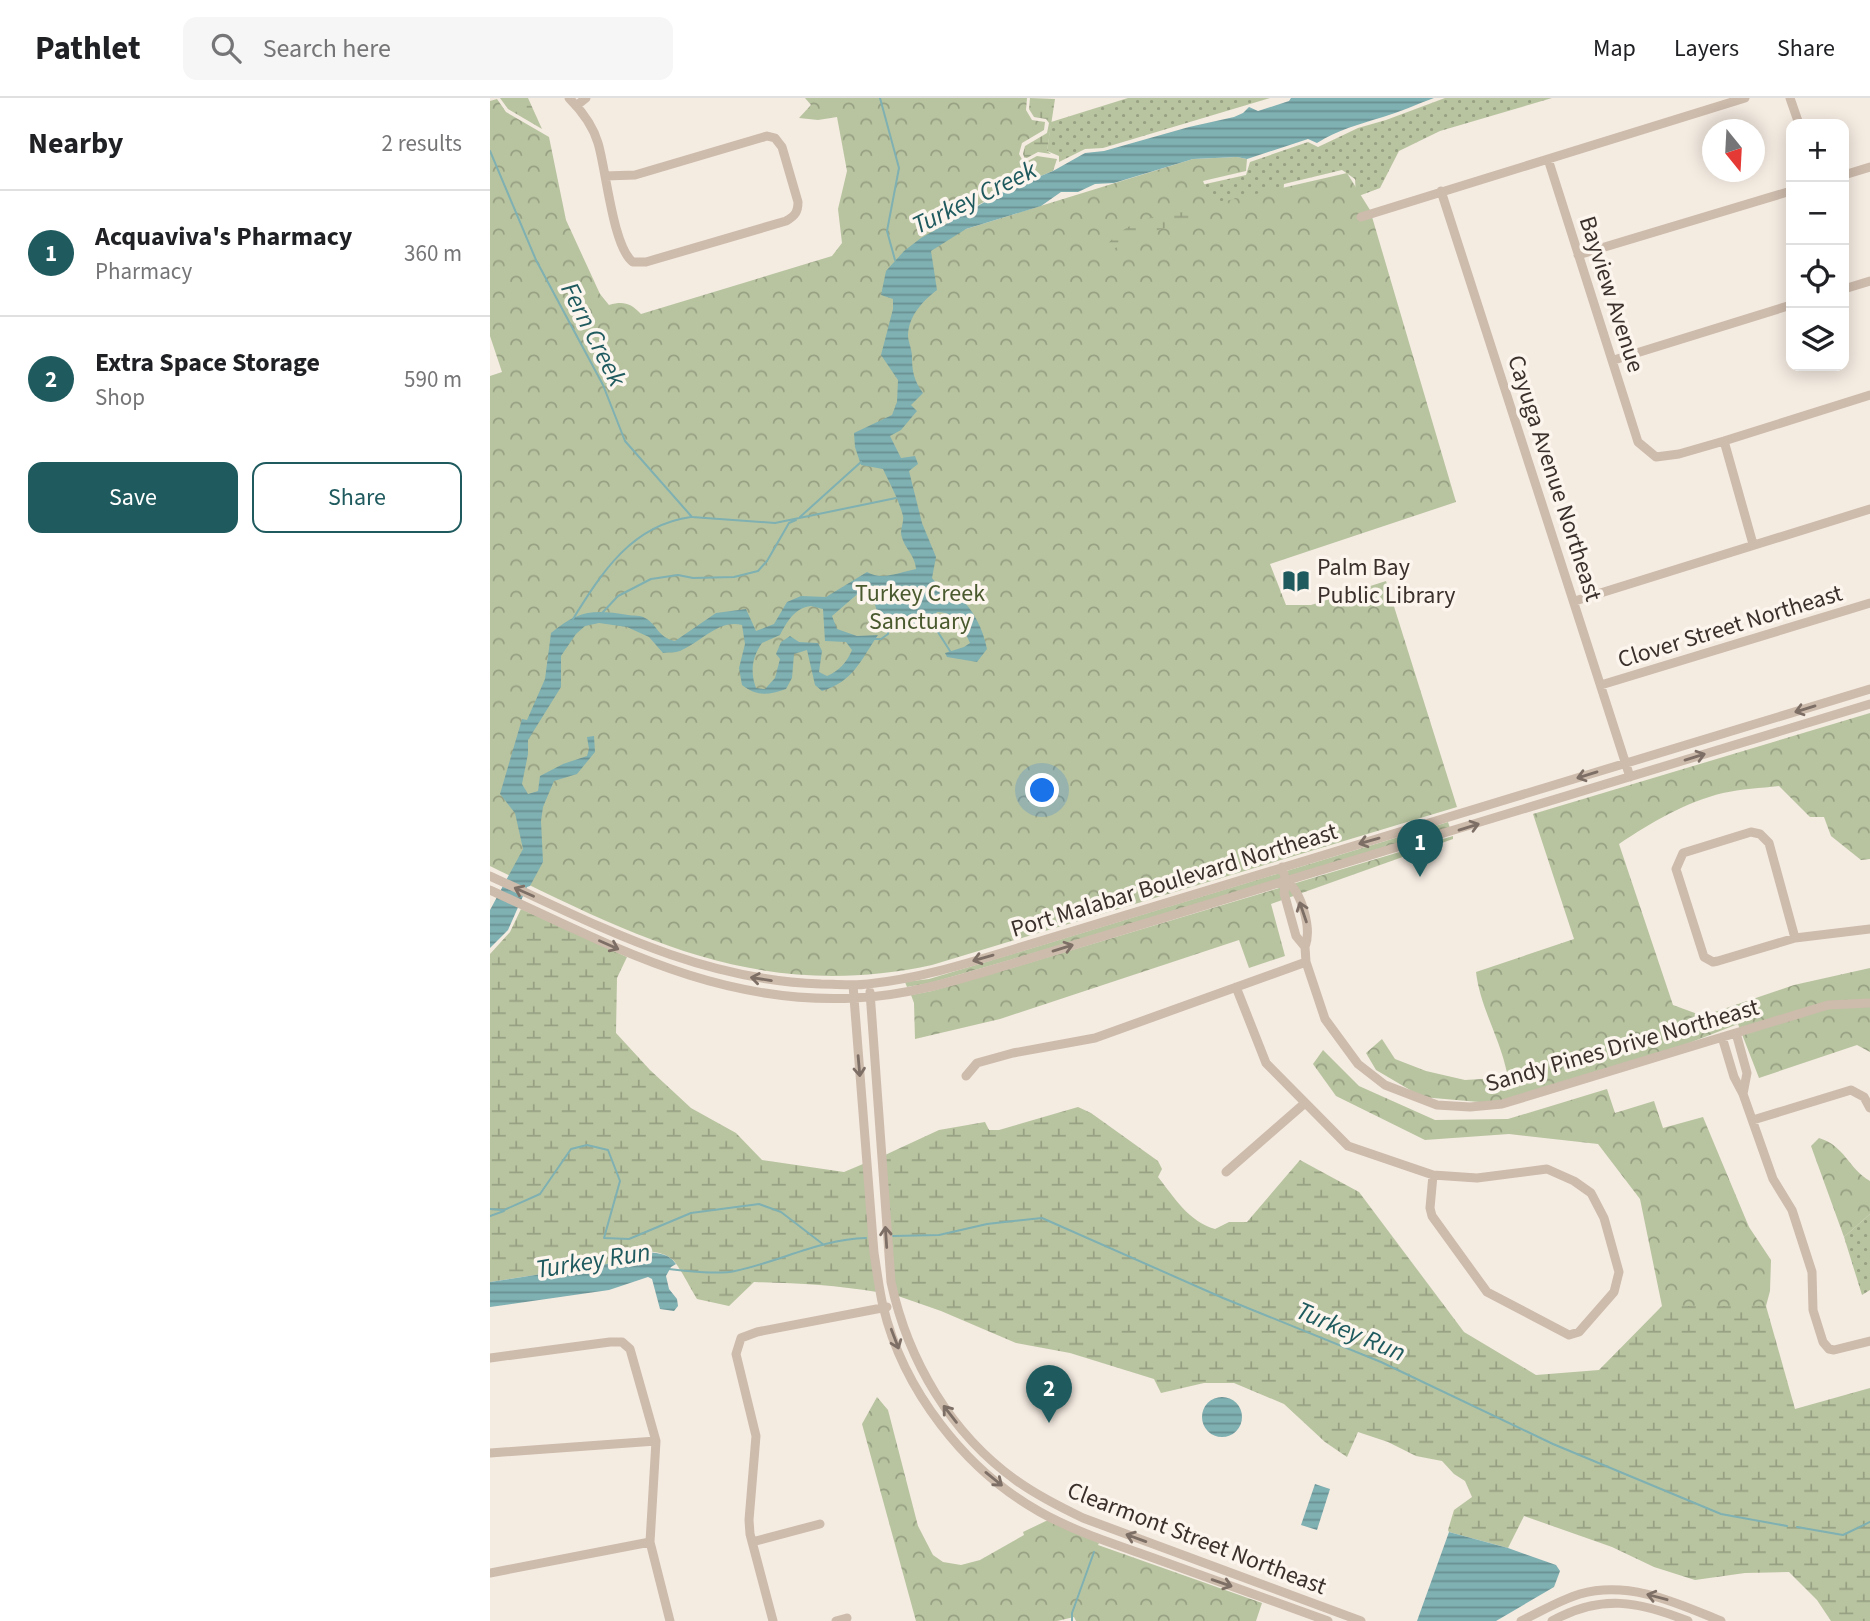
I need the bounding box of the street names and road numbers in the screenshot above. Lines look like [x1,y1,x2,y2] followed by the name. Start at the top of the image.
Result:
[1570,211,1653,377] street label: Bayview Avenue
[1498,351,1611,606] street label: Cayuga Avenue Northeast
[1614,576,1847,677] street label: Clover Street Northeast
[1006,814,1342,947] street label: Port Malabar Boulevard Northeast
[1481,990,1763,1101] street label: Sandy Pines Drive Northeast
[1062,1473,1332,1604] street label: Clearmont Street Northeast

